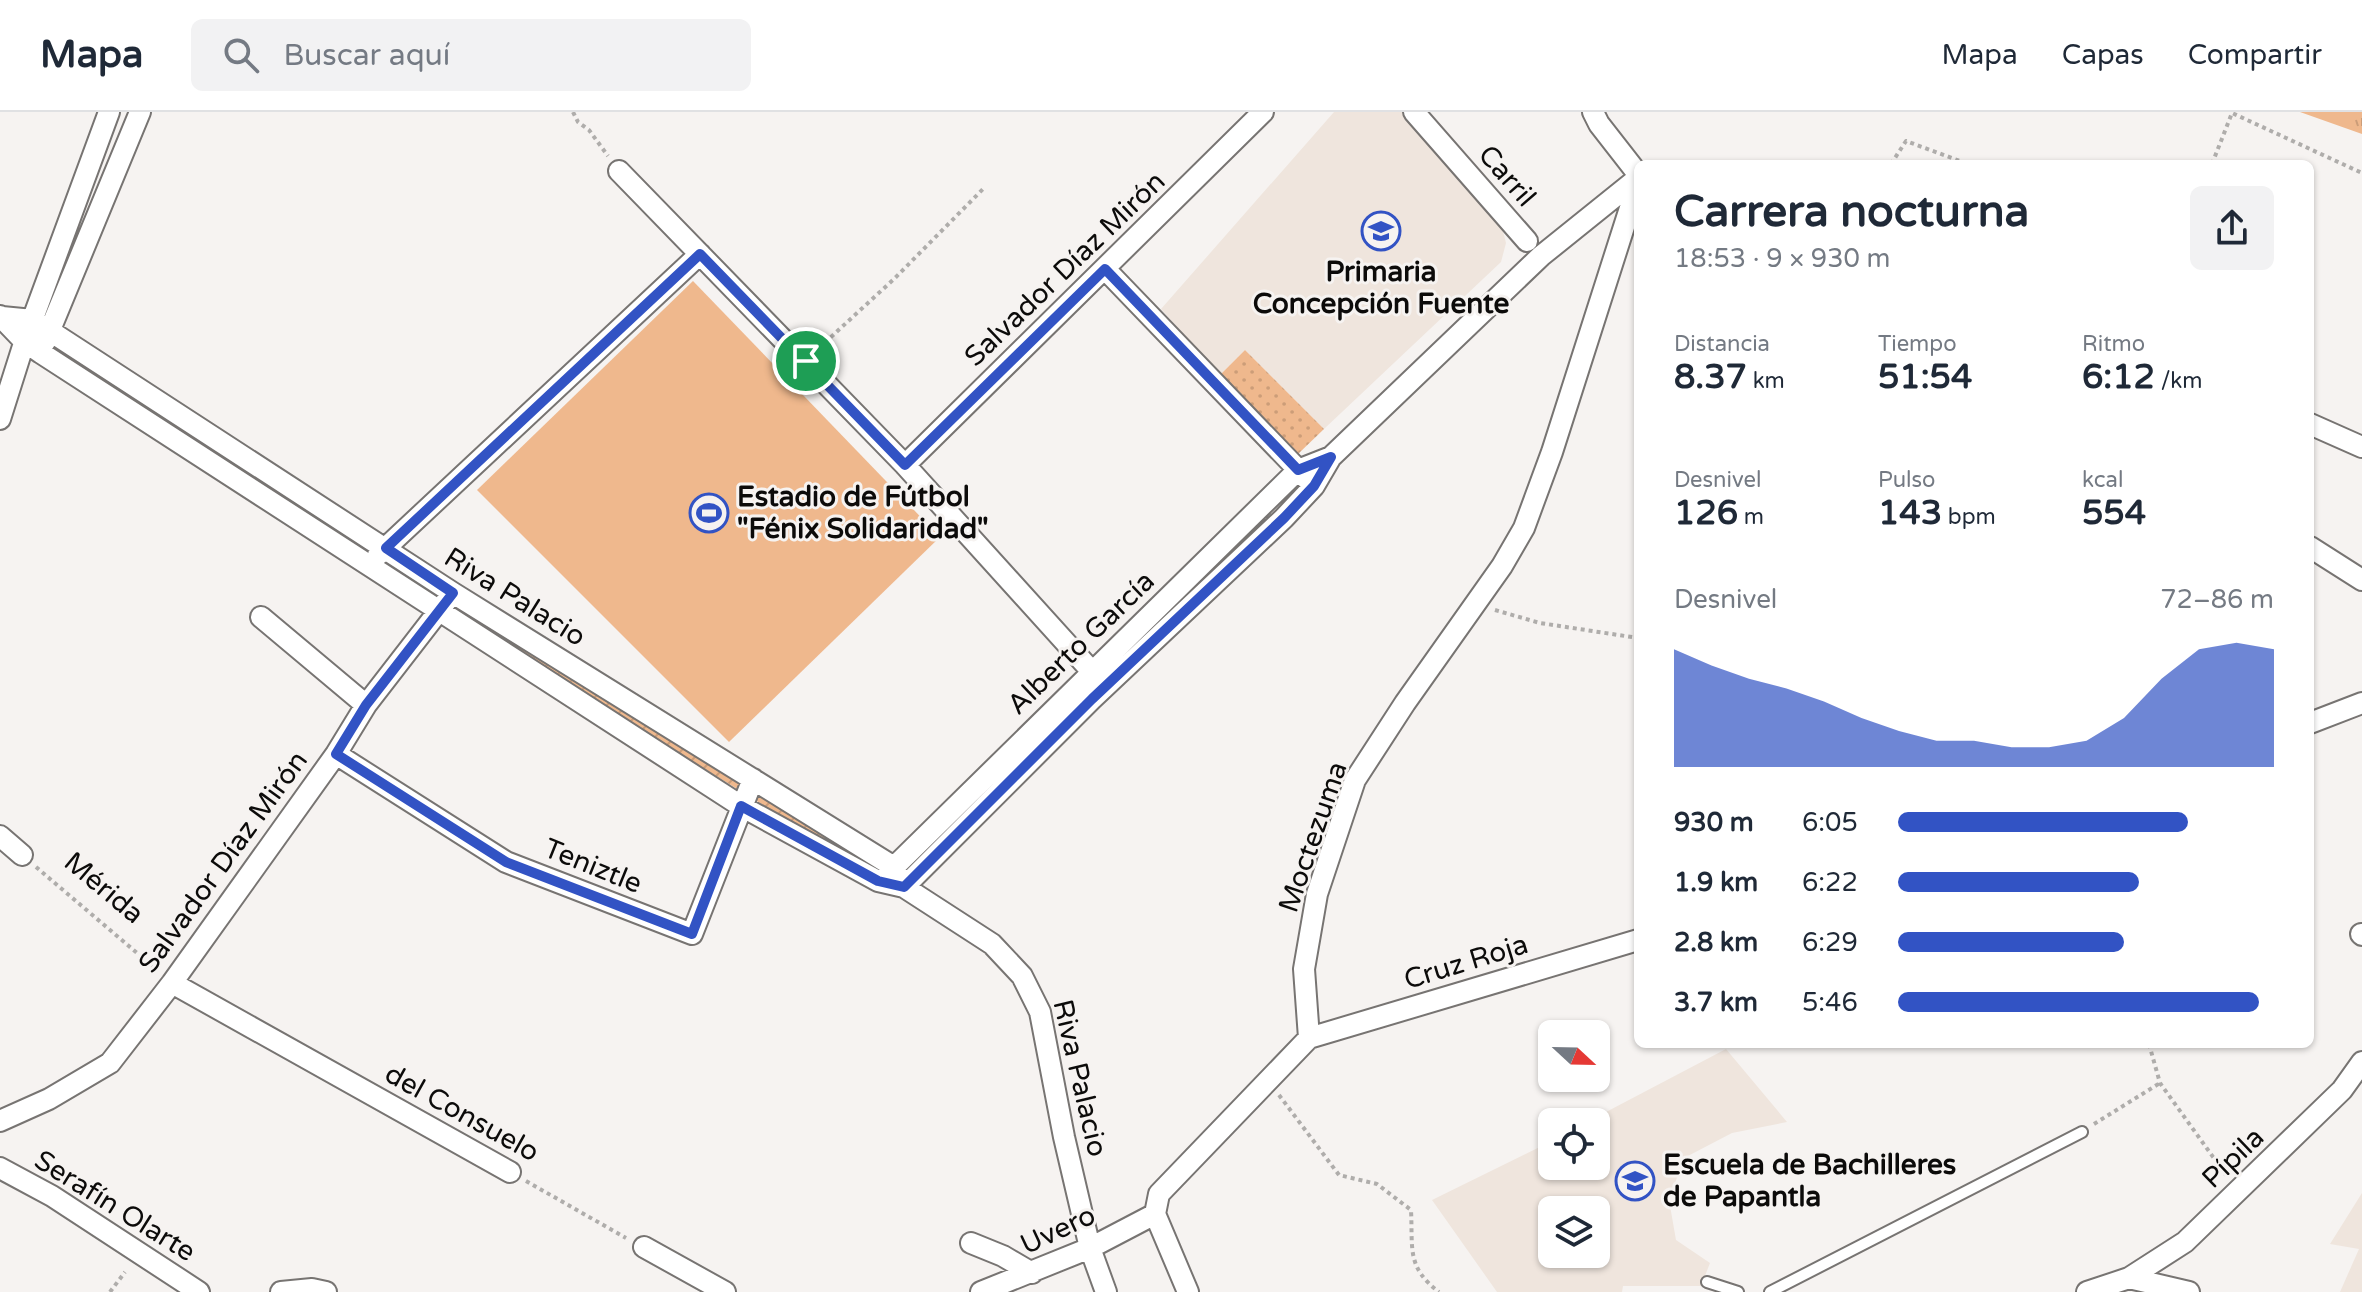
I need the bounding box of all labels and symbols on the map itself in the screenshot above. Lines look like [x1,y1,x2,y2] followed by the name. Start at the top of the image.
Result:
[1471,138,1543,214] street label: Carril
[958,164,1172,374] street label: Salvador Díaz Mirón
[1360,210,1402,252] school or university icon: Primaria Concepción Fuente
[1253,255,1509,321] place label: Primaria Concepción Fuente
[772,327,840,395] pin
[737,480,989,546] place label: Estadio de Fútbol "Fénix Solidaridad"
[688,492,730,534] sports icon: Estadio de Fútbol "Fénix Solidaridad"
[438,540,592,654] street label: Riva Palacio
[1000,564,1162,722] street label: Alberto García
[131,744,315,980] street label: Salvador Díaz Mirón
[1271,757,1355,917] street label: Moctezuma
[539,831,647,901] street label: Teniztle
[57,845,151,931] street label: Mérida
[1400,927,1532,997] street label: Cruz Roja
[1045,996,1115,1160] street label: Riva Palacio
[1538,1020,1610,1092] north arrow
[379,1057,545,1169] street label: del Consuelo
[2195,1120,2271,1196] street label: Pípila
[28,1143,202,1269] street label: Serafín Olarte
[1663,1148,1956,1214] place label: Escuela de Bachilleres de Papantla
[1614,1160,1656,1202] school or university icon: Escuela de Bachilleres de Papantla
[1015,1198,1101,1262] street label: Uvero

